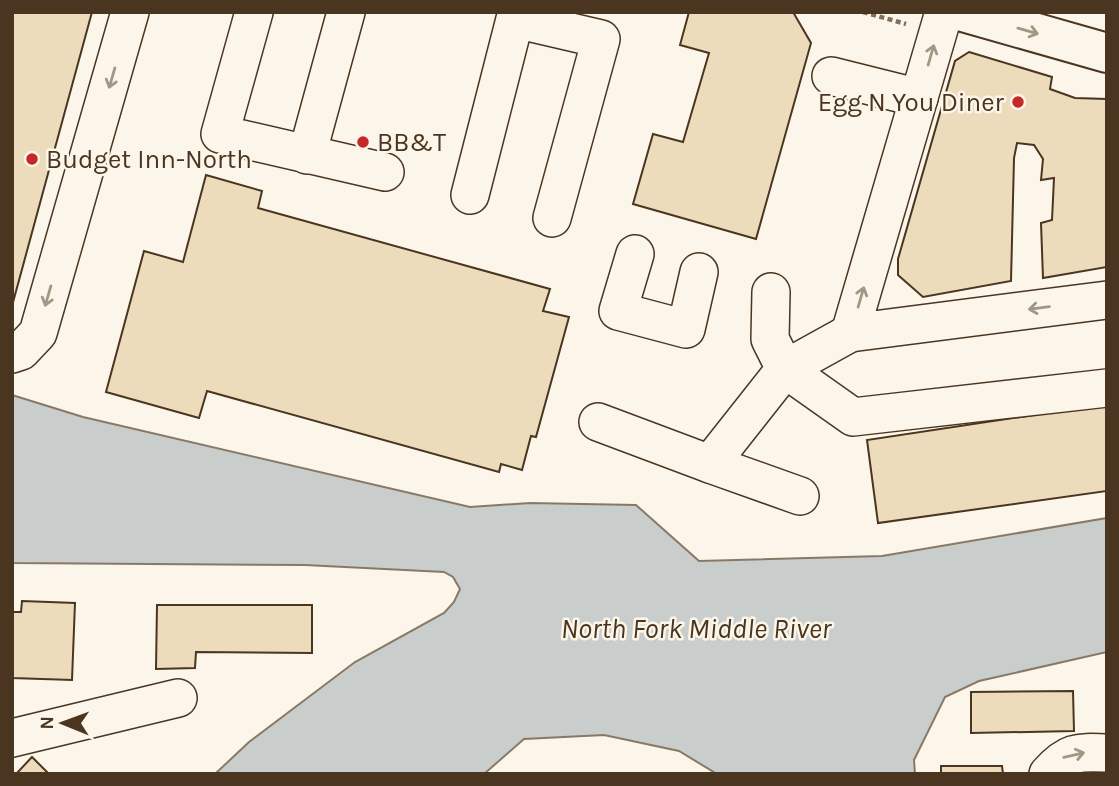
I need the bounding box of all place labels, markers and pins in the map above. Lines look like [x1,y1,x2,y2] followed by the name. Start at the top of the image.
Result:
[818,87,1005,118] place label: Egg N You Diner
[1010,94,1026,110] marker: Egg N You Diner
[377,127,446,158] place label: BB&T
[355,134,371,150] marker: BB&T
[46,144,252,175] place label: Budget Inn-North
[24,151,40,167] marker: Budget Inn-North

